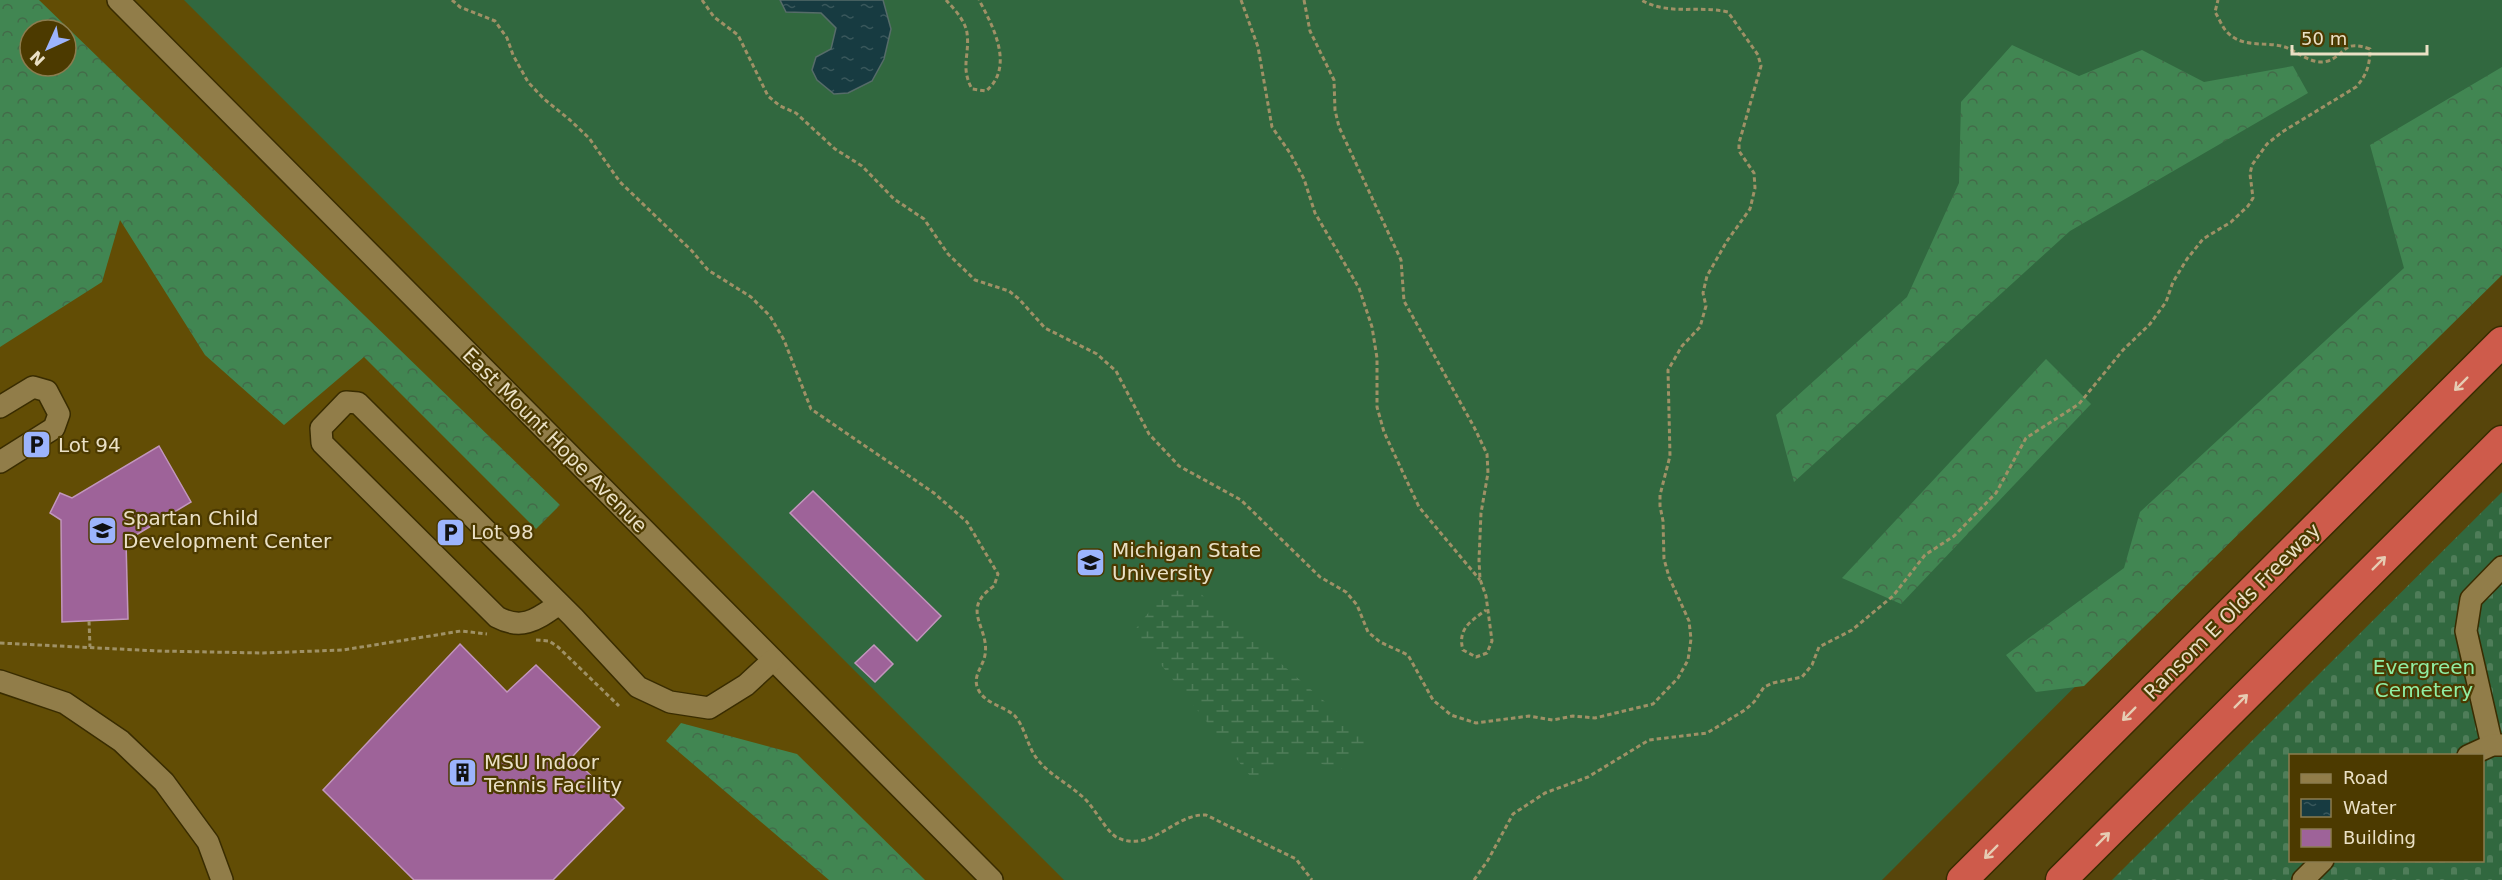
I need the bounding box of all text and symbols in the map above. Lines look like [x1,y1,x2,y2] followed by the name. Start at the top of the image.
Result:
[18,18,78,78] north arrow
[2292,18,2427,56] scale bar
[2301,28,2347,49] text: 50 m
[26,47,49,70] text: N
[458,343,652,537] street label: East Mount Hope Avenue
[2453,376,2468,391] one-way arrow
[21,429,53,461] parking icon: Lot 94
[58,433,121,457] place label: Lot 94
[123,506,332,553] place label: Spartan Child Development Center
[86,514,118,546] school or university icon: Spartan Child Development Center
[434,516,466,548] parking icon: Lot 98
[2139,518,2325,704] street label: Ransom E Olds Freeway
[471,520,534,544] place label: Lot 98
[1112,538,1261,585] place label: Michigan State University
[1075,546,1107,578] school or university icon: Michigan State University
[2372,556,2386,571] one-way arrow
[2373,655,2475,702] park label: Evergreen Cemetery
[2233,694,2248,708] one-way arrow
[2122,706,2137,721] one-way arrow
[483,750,622,797] place label: MSU Indoor Tennis Facility
[2289,754,2484,862] legend
[447,757,479,789] building icon: MSU Indoor Tennis Facility
[2343,767,2388,788] text: Road
[2343,797,2397,818] text: Water
[2343,827,2416,848] text: Building
[2095,831,2110,846] one-way arrow
[1983,844,1998,859] one-way arrow

